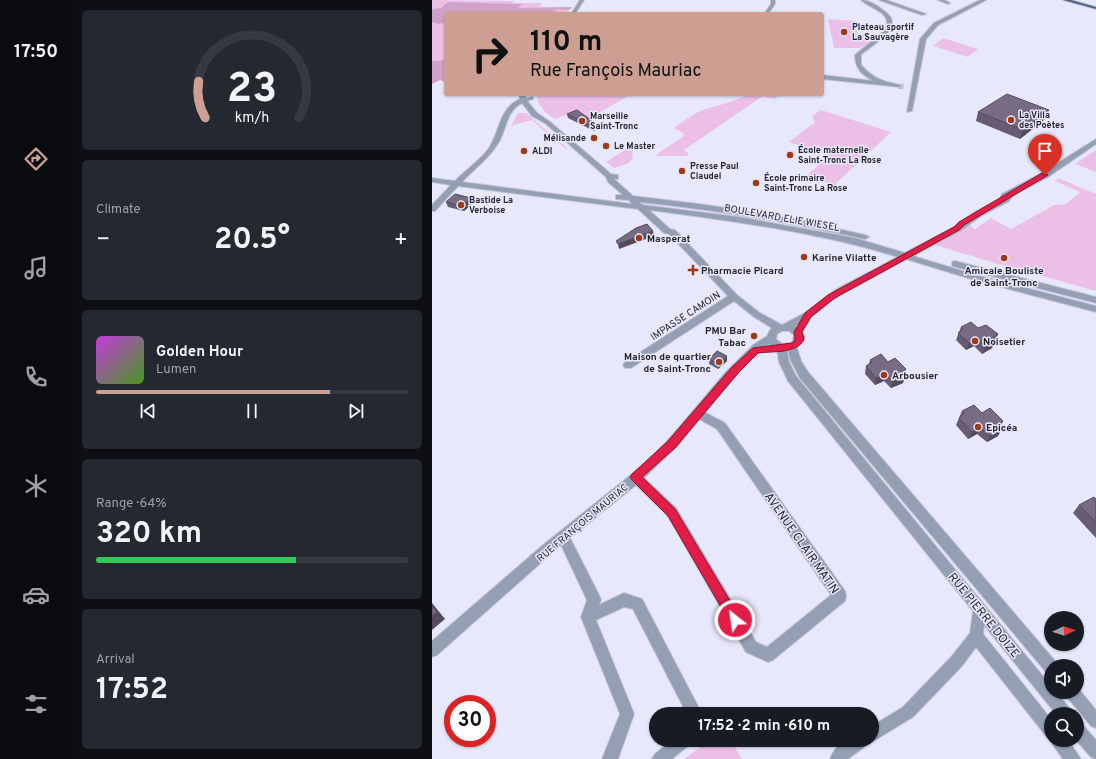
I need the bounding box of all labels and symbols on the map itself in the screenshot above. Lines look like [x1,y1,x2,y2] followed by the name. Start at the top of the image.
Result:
[852,22,915,43] place label: Plateau sportif La Sauvagère
[839,27,849,37] marker: Plateau sportif La Sauvagère
[1019,110,1064,131] place label: La Villa des Poètes
[590,111,638,132] place label: Marseille Saint-Tronc
[1006,115,1016,125] marker: La Villa des Poètes
[577,116,587,126] marker: Marseille Saint-Tronc
[544,133,586,144] place label: Mélisande
[589,133,599,143] marker: Mélisande
[1028,134,1062,175] pin
[601,141,611,151] marker: Le Master
[614,141,655,152] place label: Le Master
[798,144,881,166] place label: École maternelle Saint-Tronc La Rose
[519,146,529,156] marker: ALDI
[532,146,552,157] place label: ALDI
[785,150,795,160] marker: École maternelle Saint-Tronc La Rose
[690,161,739,182] place label: Presse Paul Claudel
[677,166,687,176] marker: Presse Paul Claudel
[764,172,847,194] place label: École primaire Saint-Tronc La Rose
[751,178,761,188] marker: École primaire Saint-Tronc La Rose
[469,195,513,216] place label: Bastide La Verboise
[456,200,466,210] marker: Bastide La Verboise
[723,202,841,235] street label: BOULEVARD ELIE WIESEL
[634,233,644,243] marker: Masperat
[647,233,691,246] place label: Masperat
[799,252,809,262] marker: Karine Vilatte
[812,252,877,265] place label: Karine Vilatte
[999,253,1009,263] marker: Amicale Bouliste de Saint-Tronc
[688,265,698,275] marker: Pharmacie Picard
[701,265,784,278] place label: Pharmacie Picard
[964,265,1044,290] place label: Amicale Bouliste de Saint-Tronc
[648,289,723,344] street label: IMPASSE CAMOIN
[705,325,747,350] place label: PMU Bar Tabac
[749,331,759,341] marker: PMU Bar Tabac
[970,336,980,346] marker: Noisetier
[983,336,1026,349] place label: Noisetier
[624,351,712,376] place label: Maison de quartier de Saint-Tronc
[714,357,724,367] marker: Maison de quartier de Saint-Tronc
[879,370,889,380] marker: Arbousier
[892,370,939,383] place label: Arbousier
[973,422,983,432] marker: Epicéa
[986,422,1017,435] place label: Epicéa
[535,481,631,565] street label: RUE FRANÇOIS MAURIAC
[760,490,842,597] street label: AVENUE CLAIR MATIN
[944,570,1022,661] street label: RUE PIERRE DOIZE
[714,599,756,641] position arrow
[1044,611,1084,651] north arrow
[444,695,496,747] speed limit sign: 30

